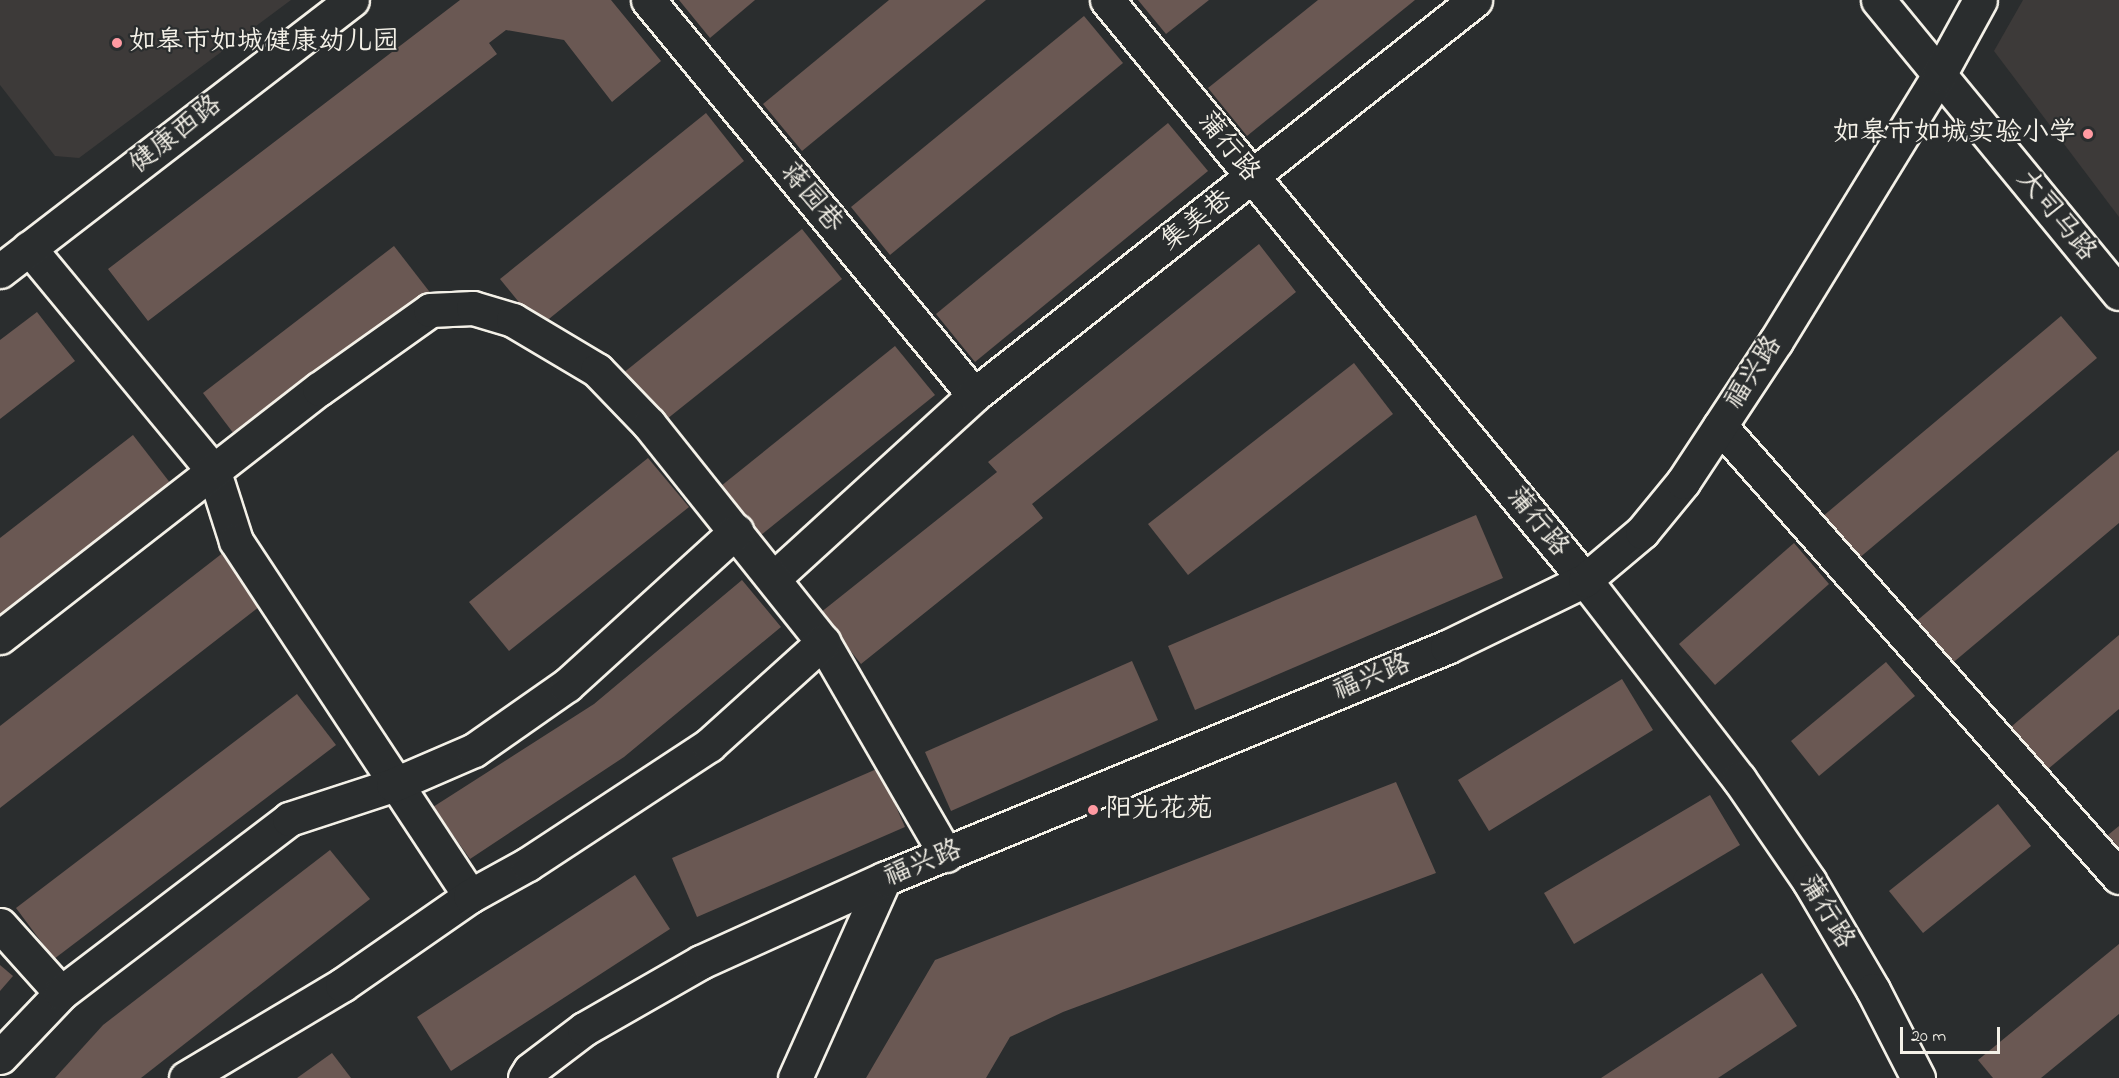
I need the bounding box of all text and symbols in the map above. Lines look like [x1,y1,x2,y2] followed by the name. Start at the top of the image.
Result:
[129,27,399,59] place label: 如皋市如城健康幼儿园
[110,36,124,50] marker: 如皋市如城健康幼儿园
[123,89,229,181] street label: 健康西路
[1190,105,1266,189] street label: 蒲行路
[1833,118,2076,150] place label: 如皋市如城实验小学
[2081,127,2095,141] marker: 如皋市如城实验小学
[773,157,849,239] street label: 蒋园巷
[2009,164,2103,268] street label: 大司马路
[1155,183,1239,259] street label: 集美巷
[1718,330,1790,416] street label: 福兴路
[1499,480,1575,564] street label: 蒲行路
[1328,648,1416,708] street label: 福兴路
[1105,794,1213,826] place label: 阳光花苑
[1086,803,1100,817] marker: 阳光花苑
[879,834,967,894] street label: 福兴路
[1791,869,1861,955] street label: 蒲行路
[1903,1015,2004,1053] scale bar
[1911,1024,1946,1050] text: 20 m

